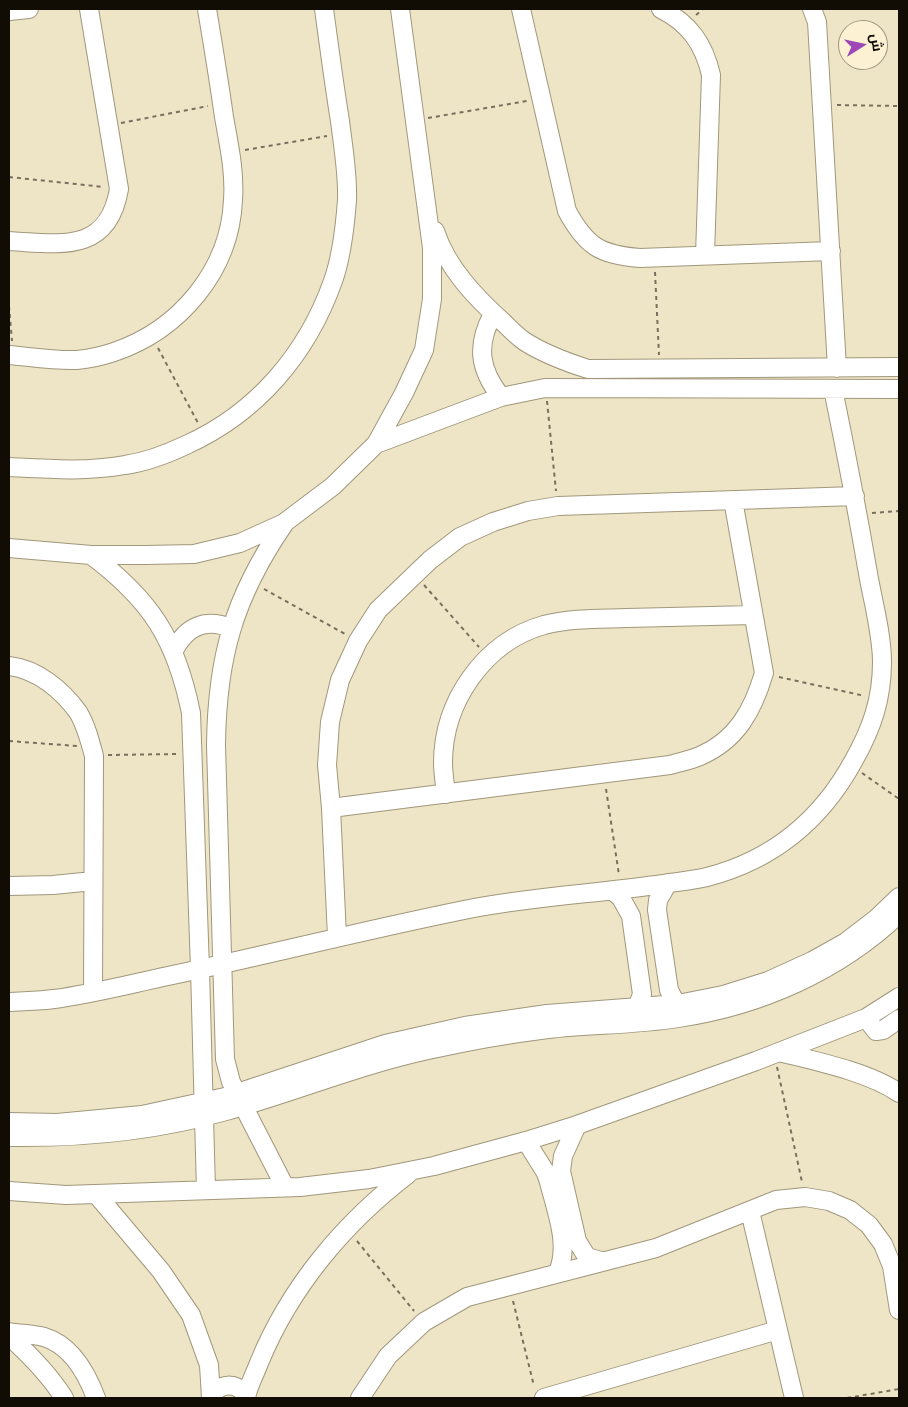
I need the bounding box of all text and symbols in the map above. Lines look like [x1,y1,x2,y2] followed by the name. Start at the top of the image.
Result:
[838,20,888,70] north arrow
[866,32,888,53] text: ش

